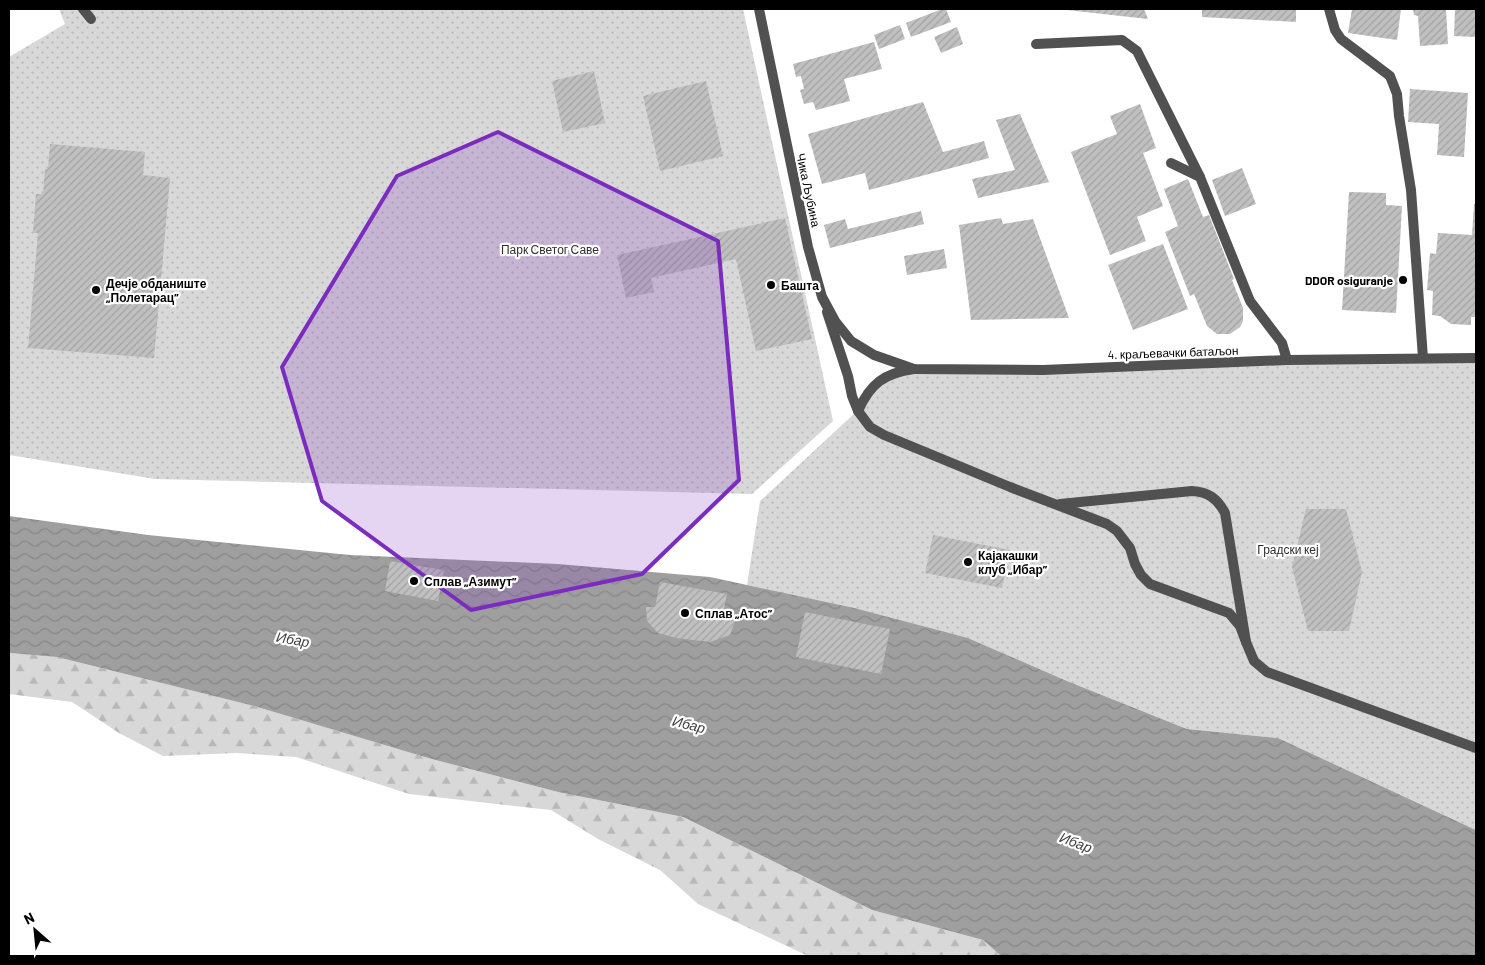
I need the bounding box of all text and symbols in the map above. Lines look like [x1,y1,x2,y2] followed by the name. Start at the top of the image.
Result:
[793,152,824,229] street label: Чика Љубина
[501,242,599,257] park label: Парк Светог Саве
[1305,273,1393,287] place label: DDOR osiguranje
[1397,274,1409,286] marker: DDOR osiguranje
[106,276,207,305] place label: Дечје обданиште „Полетарац”
[781,278,819,292] place label: Башта
[765,279,777,291] marker: Башта
[90,284,102,296] marker: Дечје обданиште „Полетарац”
[1107,343,1239,362] street label: 4. краљевачки батаљон
[1257,542,1319,557] park label: Градски кеј
[978,548,1048,577] place label: Кајакашки клуб „Ибар”
[962,556,974,568] marker: Кајакашки клуб „Ибар”
[424,574,517,589] place label: Сплав „Азимут”
[408,575,420,587] marker: Сплав „Азимут”
[695,606,773,620] place label: Сплав „Атос”
[679,607,691,619] marker: Сплав „Атос”
[275,628,311,650] water label: Ибар
[671,712,707,736] water label: Ибар
[1057,828,1095,856] water label: Ибар
[10,905,60,955] north arrow
[21,908,37,928] text: N

